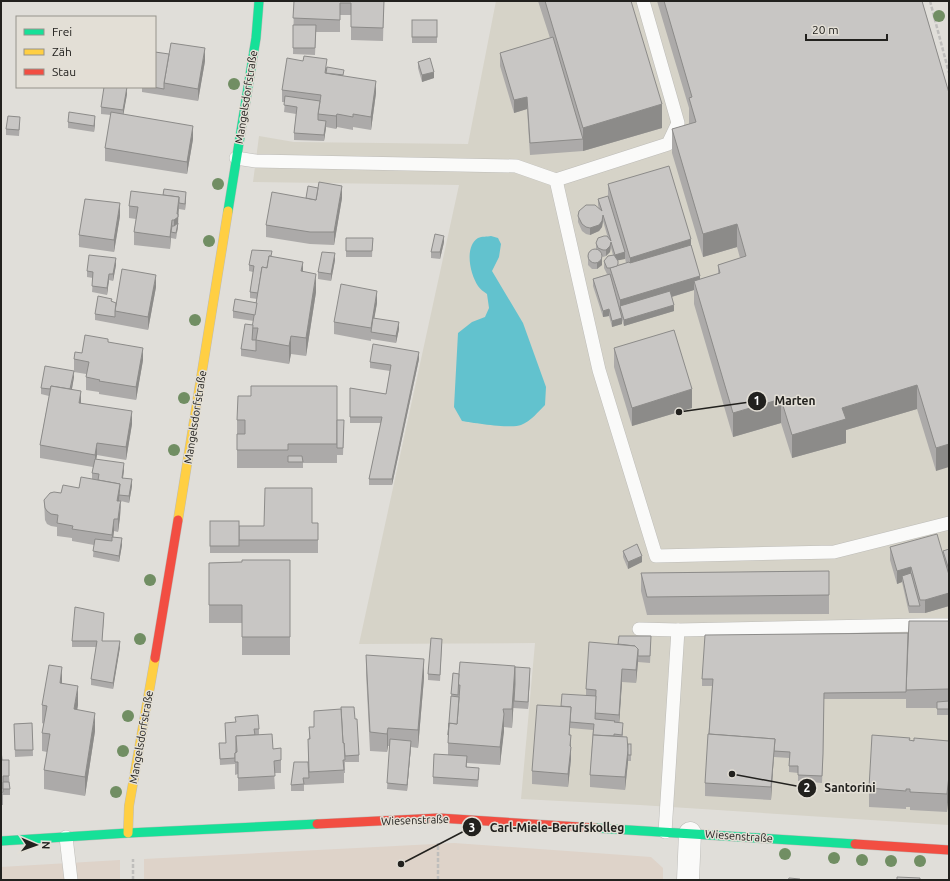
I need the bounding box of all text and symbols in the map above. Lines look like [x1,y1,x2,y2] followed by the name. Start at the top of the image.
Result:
[16,16,156,88] legend
[806,16,887,42] scale bar
[812,23,839,36] text: 20 m
[52,25,72,38] text: Frei
[52,45,72,58] text: Zäh
[233,49,259,145] street label: Mangelsdorfstraße
[52,65,76,78] text: Stau
[182,369,208,465] street label: Mangelsdorfstraße
[747,389,824,413] callout: Marten
[754,394,760,407] text: 1
[774,394,816,407] text: Marten
[127,689,155,785] street label: Mangelsdorfstraße
[797,776,884,800] callout: Santorini
[804,781,811,794] text: 2
[824,781,876,794] text: Santorini
[381,813,449,827] street label: Wiesenstraße
[462,815,632,839] callout: Carl-Miele-Berufskolleg
[469,821,475,834] text: 3
[490,821,624,834] text: Carl-Miele-Berufskolleg
[16,825,56,865] north arrow
[705,828,773,844] street label: Wiesenstraße
[40,841,52,850] text: N

